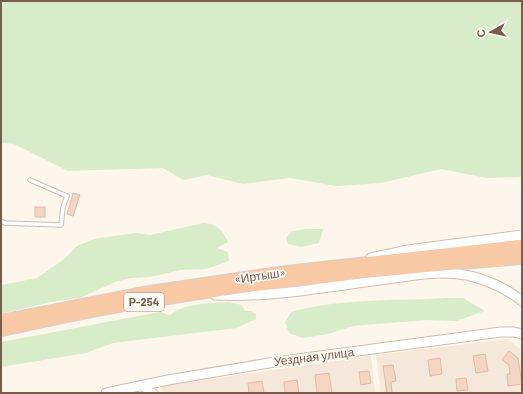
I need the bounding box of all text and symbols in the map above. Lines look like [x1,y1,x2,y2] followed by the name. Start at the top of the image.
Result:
[471,12,511,52] north arrow
[474,29,488,38] text: С
[233,264,287,287] street label: «Иртыш»
[124,293,164,311] road number: Р-254
[273,344,355,369] street label: Уездная улица

